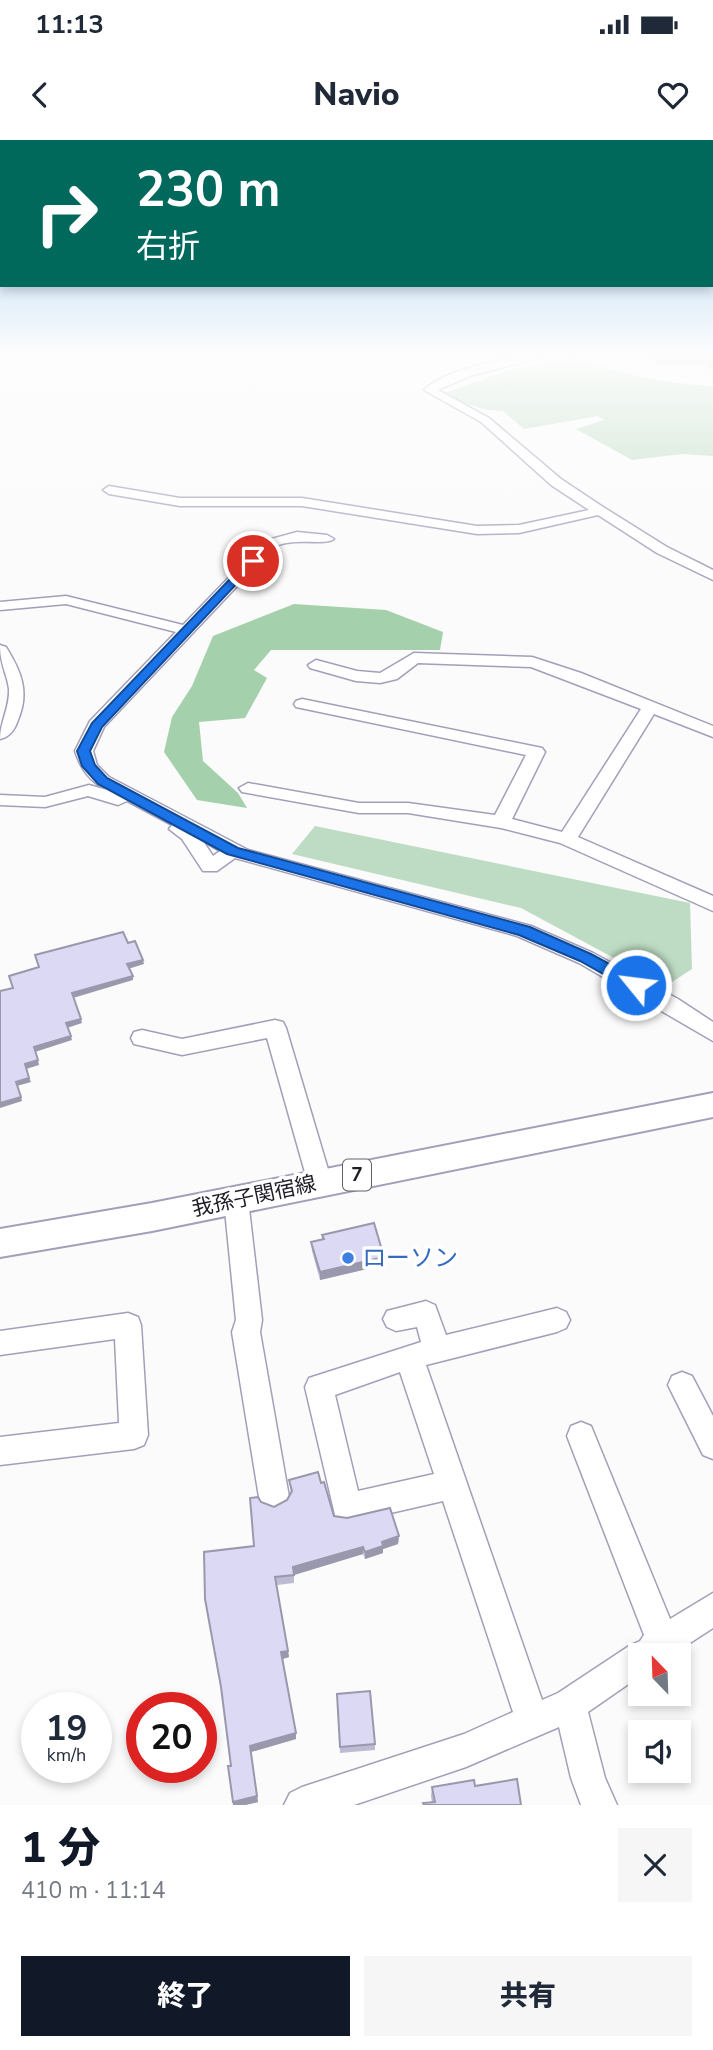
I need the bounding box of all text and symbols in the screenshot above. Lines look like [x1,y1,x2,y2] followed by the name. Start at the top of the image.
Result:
[35,7,104,42] text: 11:13
[313,73,400,116] text: Navio
[21,76,59,114] icon: back
[654,76,692,114] icon: heart
[136,156,280,223] text: 230 m
[21,168,112,259] icon: right
[136,225,200,268] text: 右折
[223,531,283,591] pin
[234,542,272,580] icon: arrive
[599,948,673,1022] position arrow
[343,1160,371,1190] road number: 7
[189,1169,319,1223] street label: 我孫子関宿線
[362,1242,458,1274] place label: ローソン
[340,1250,356,1266] marker: ローソン
[628,1643,691,1706] north arrow
[628,1643,691,1783] map controls
[126,1692,217,1783] speed limit sign: 20
[45,1705,88,1752] text: 19
[628,1720,691,1783] button: sound
[47,1743,86,1767] text: km/h
[21,1820,100,1877] text: 1 分
[618,1828,692,1902] button: close
[21,1875,166,1906] text: 410 m · 11:14
[21,1956,350,2036] button: 終了
[364,1956,692,2036] button: 共有

